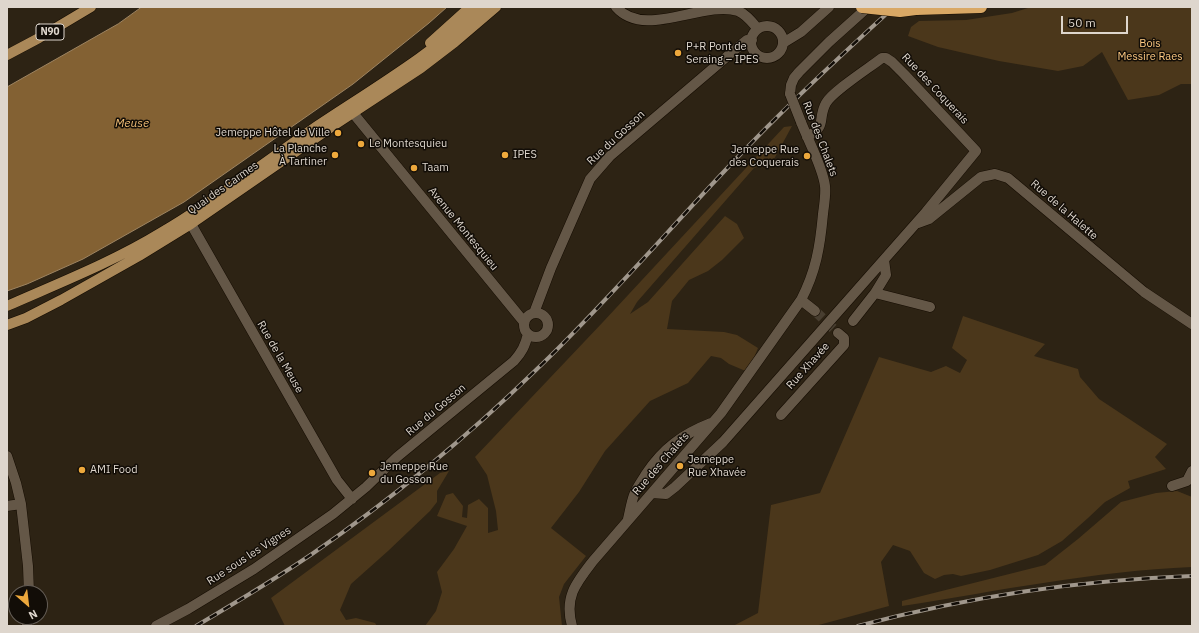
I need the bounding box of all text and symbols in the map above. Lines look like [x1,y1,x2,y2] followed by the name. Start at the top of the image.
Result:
[1063,8,1130,34] scale bar
[1068,15,1096,30] text: 50 m
[36,24,64,40] road number: N90
[1117,37,1183,63] park label: Bois Messire Raes
[686,40,759,66] place label: P+R Pont de Seraing – IPES
[673,48,683,58] marker: P+R Pont de Seraing – IPES
[899,51,971,127] street label: Rue des Coquerais
[800,100,840,178] street label: Rue des Chalets
[584,108,648,168] street label: Rue du Gosson
[115,117,149,131] water label: Meuse
[216,126,330,140] place label: Jemeppe Hôtel de Ville
[333,128,343,138] marker: Jemeppe Hôtel de Ville
[369,137,447,151] place label: Le Montesquieu
[356,139,366,149] marker: Le Montesquieu
[273,142,327,168] place label: La Planche À Tartiner
[729,143,799,169] place label: Jemeppe Rue des Coquerais
[513,148,537,162] place label: IPES
[330,150,340,160] marker: La Planche À Tartiner
[500,150,510,160] marker: IPES
[802,151,812,161] marker: Jemeppe Rue des Coquerais
[185,159,261,217] street label: Quai des Carmes
[422,161,449,175] place label: Taam
[409,163,419,173] marker: Taam
[1028,177,1100,243] street label: Rue de la Halette
[425,185,501,273] street label: Avenue Montesquieu
[254,319,306,395] street label: Rue de la Meuse
[784,340,832,392] street label: Rue Xhavée
[403,381,469,439] street label: Rue du Gosson
[630,430,692,498] street label: Rue des Chalets
[688,453,746,479] place label: Jemeppe Rue Xhavée
[380,460,448,486] place label: Jemeppe Rue du Gosson
[675,461,685,471] marker: Jemeppe Rue Xhavée
[90,463,138,477] place label: AMI Food
[77,465,87,475] marker: AMI Food
[367,468,377,478] marker: Jemeppe Rue du Gosson
[205,524,293,588] street label: Rue sous les Vignes
[8,585,48,625] north arrow
[26,607,40,623] text: N

